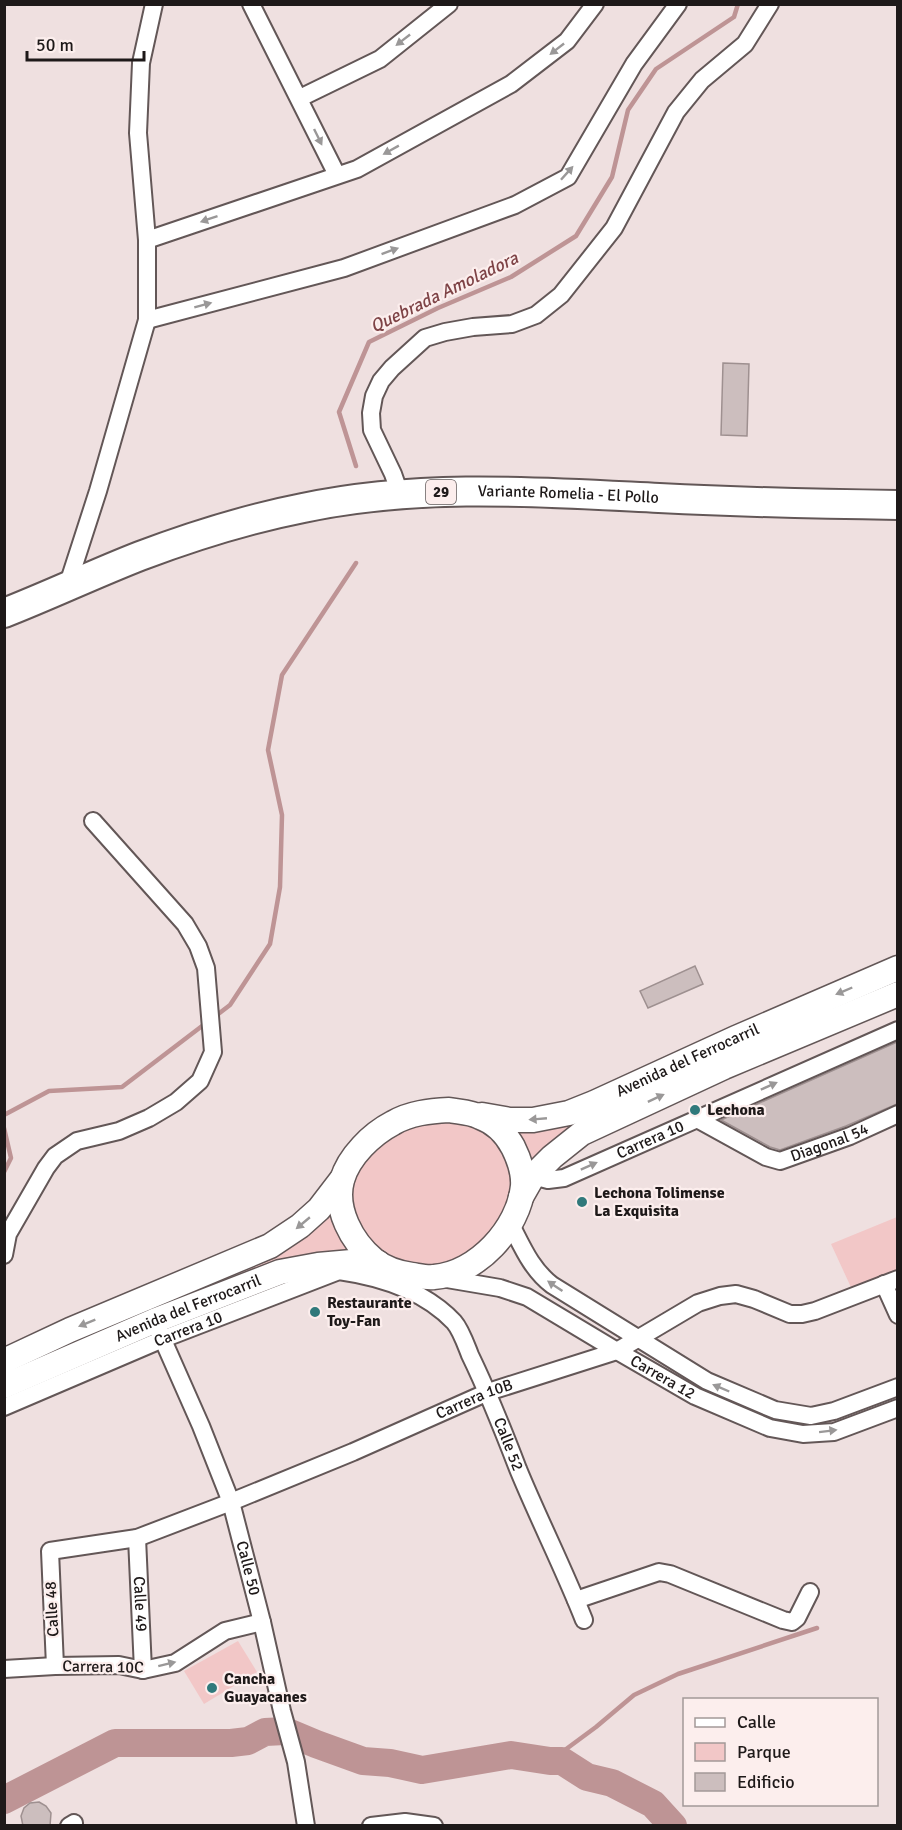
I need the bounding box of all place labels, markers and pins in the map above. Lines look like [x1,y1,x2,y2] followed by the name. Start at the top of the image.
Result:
[707,1100,765,1120] place label: Lechona
[688,1103,702,1117] marker: Lechona
[594,1183,725,1221] place label: Lechona Tolimense La Exquisita
[575,1195,589,1209] marker: Lechona Tolimense La Exquisita
[327,1293,412,1331] place label: Restaurante Toy-Fan
[308,1305,322,1319] marker: Restaurante Toy-Fan
[224,1669,307,1707] place label: Cancha Guayacanes
[205,1681,219,1695] marker: Cancha Guayacanes

